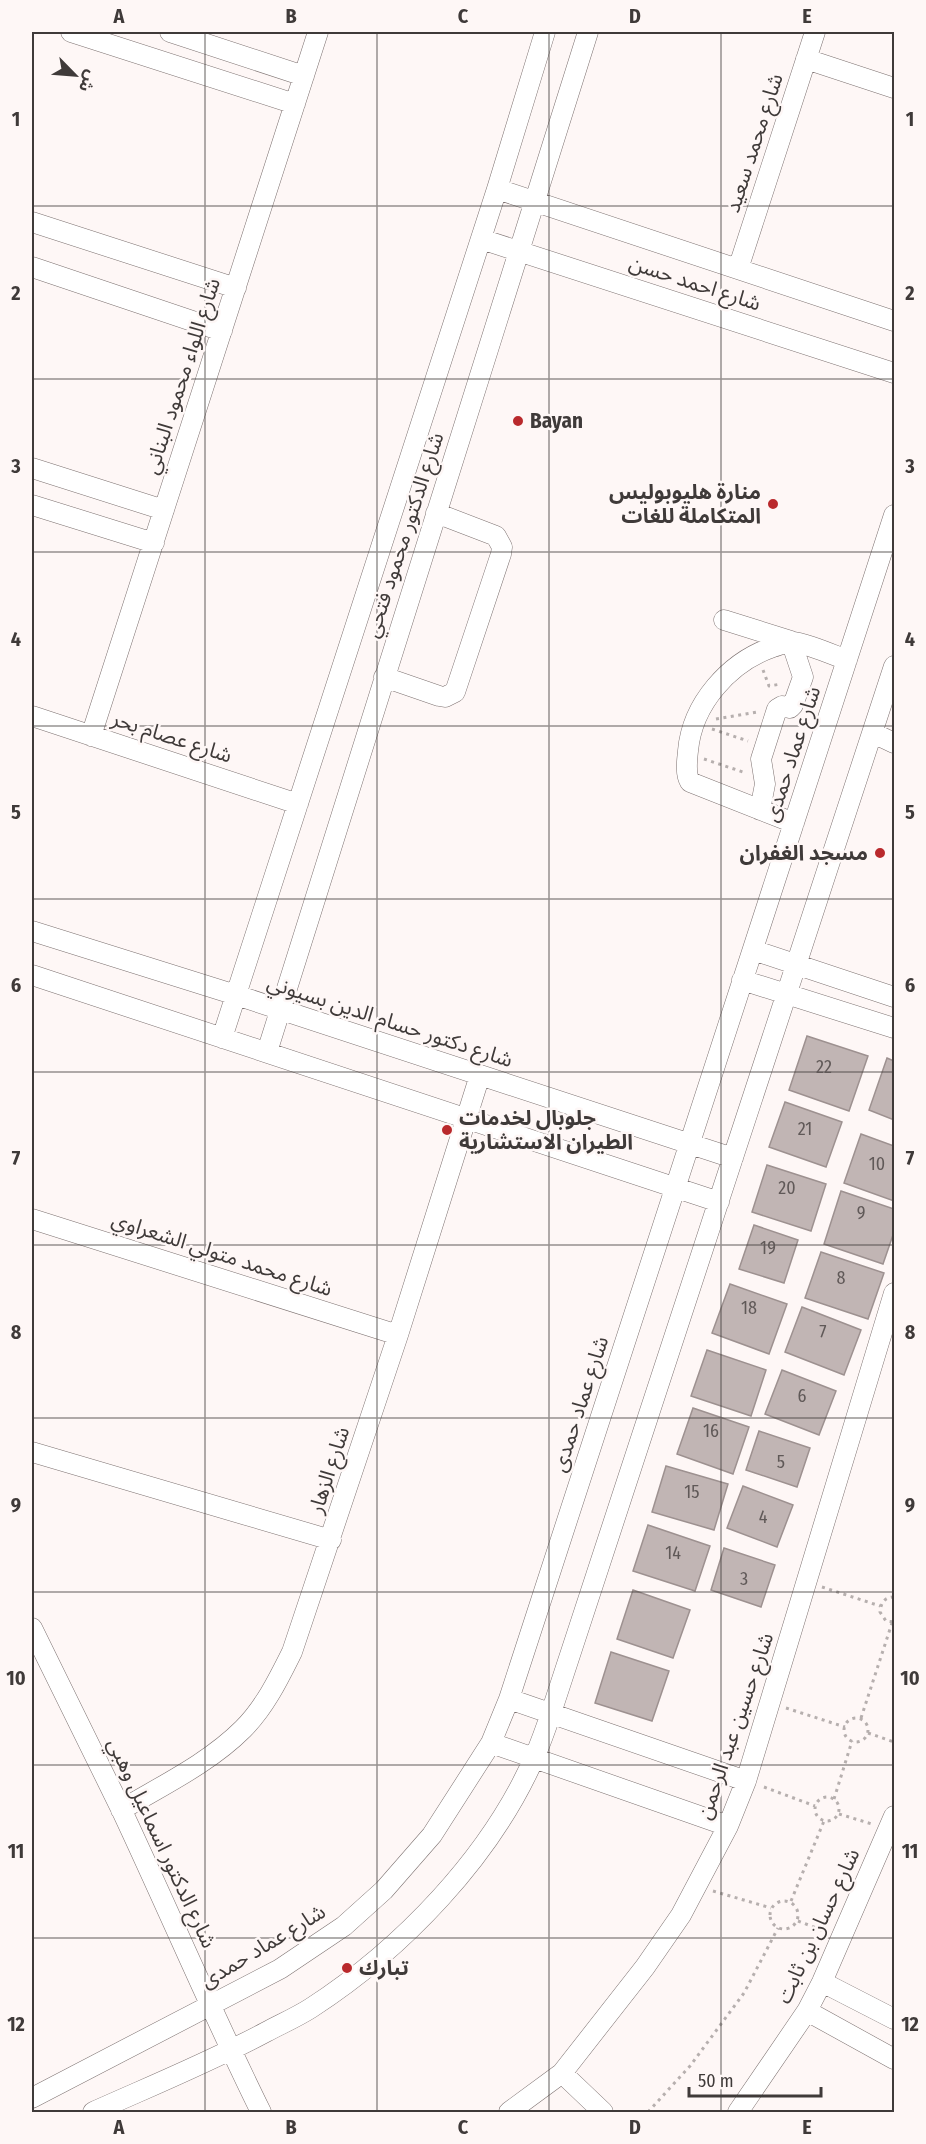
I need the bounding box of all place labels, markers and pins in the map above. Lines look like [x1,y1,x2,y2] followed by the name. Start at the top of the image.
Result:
[530,408,583,434] place label: Bayan
[511,414,525,428] marker: Bayan
[609,479,761,529] place label: منارة هليوبوليس المتكاملة للغات
[766,497,780,511] marker: منارة هليوبوليس المتكاملة للغات
[739,840,868,866] place label: مسجد الغفران
[873,846,887,860] marker: مسجد الغفران
[459,1105,633,1155] place label: جلوبال لخدمات الطيران الاستشارية
[440,1123,454,1137] marker: جلوبال لخدمات الطيران الاستشارية
[359,1955,409,1981] place label: تبارك
[340,1961,354,1975] marker: تبارك

